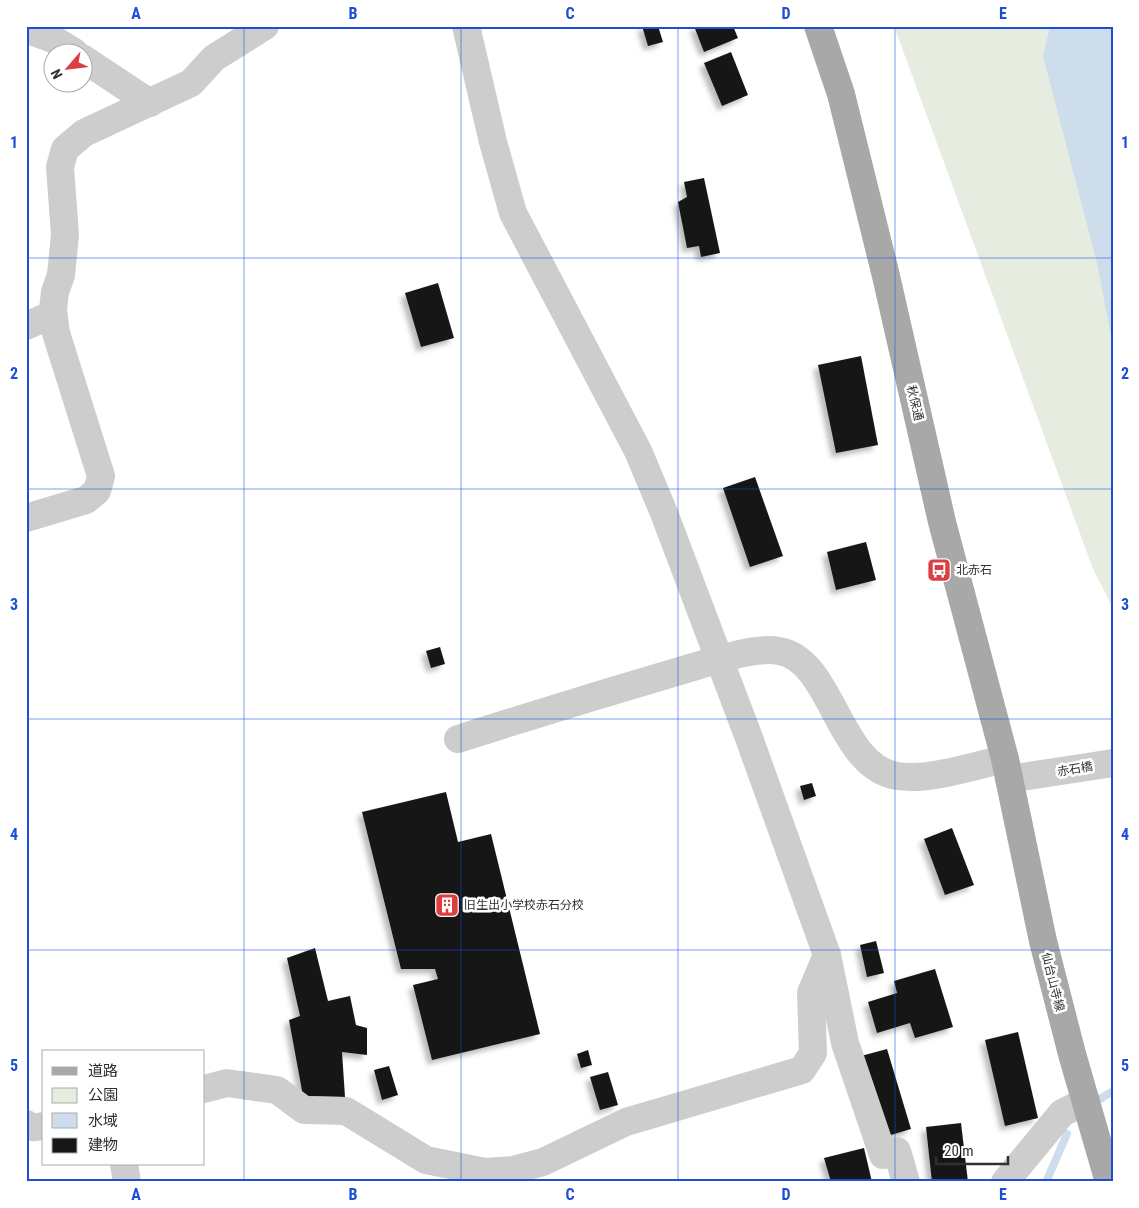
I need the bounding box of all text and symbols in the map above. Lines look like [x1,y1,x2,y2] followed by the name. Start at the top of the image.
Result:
[131,4,141,23] text: A
[349,4,358,23] text: B
[565,4,575,23] text: C
[781,4,791,23] text: D
[999,4,1007,23] text: E
[42,42,92,92] north arrow
[47,67,66,82] text: N
[10,133,18,152] text: 1
[1121,133,1129,152] text: 1
[10,364,18,383] text: 2
[1121,364,1129,383] text: 2
[904,384,926,422] street label: 秋保通
[926,557,952,583] bus stop icon: 北赤石
[956,563,992,577] place label: 北赤石
[10,595,18,614] text: 3
[1121,595,1129,614] text: 3
[1056,759,1094,779] street label: 赤石橋
[10,825,18,844] text: 4
[1121,825,1129,844] text: 4
[434,892,460,918] building icon: 旧生出小学校赤石分校
[464,898,584,912] place label: 旧生出小学校赤石分校
[1039,951,1067,1013] street label: 仙台山寺線
[42,1050,205,1166] legend
[10,1056,18,1075] text: 5
[1121,1056,1129,1075] text: 5
[88,1062,118,1080] text: 道路
[88,1086,118,1104] text: 公園
[88,1112,118,1130] text: 水域
[936,1133,1009,1165] scale bar
[88,1136,118,1154] text: 建物
[944,1142,974,1160] text: 20 m
[131,1185,141,1204] text: A
[349,1185,358,1204] text: B
[565,1185,575,1204] text: C
[781,1185,791,1204] text: D
[999,1185,1007,1204] text: E

